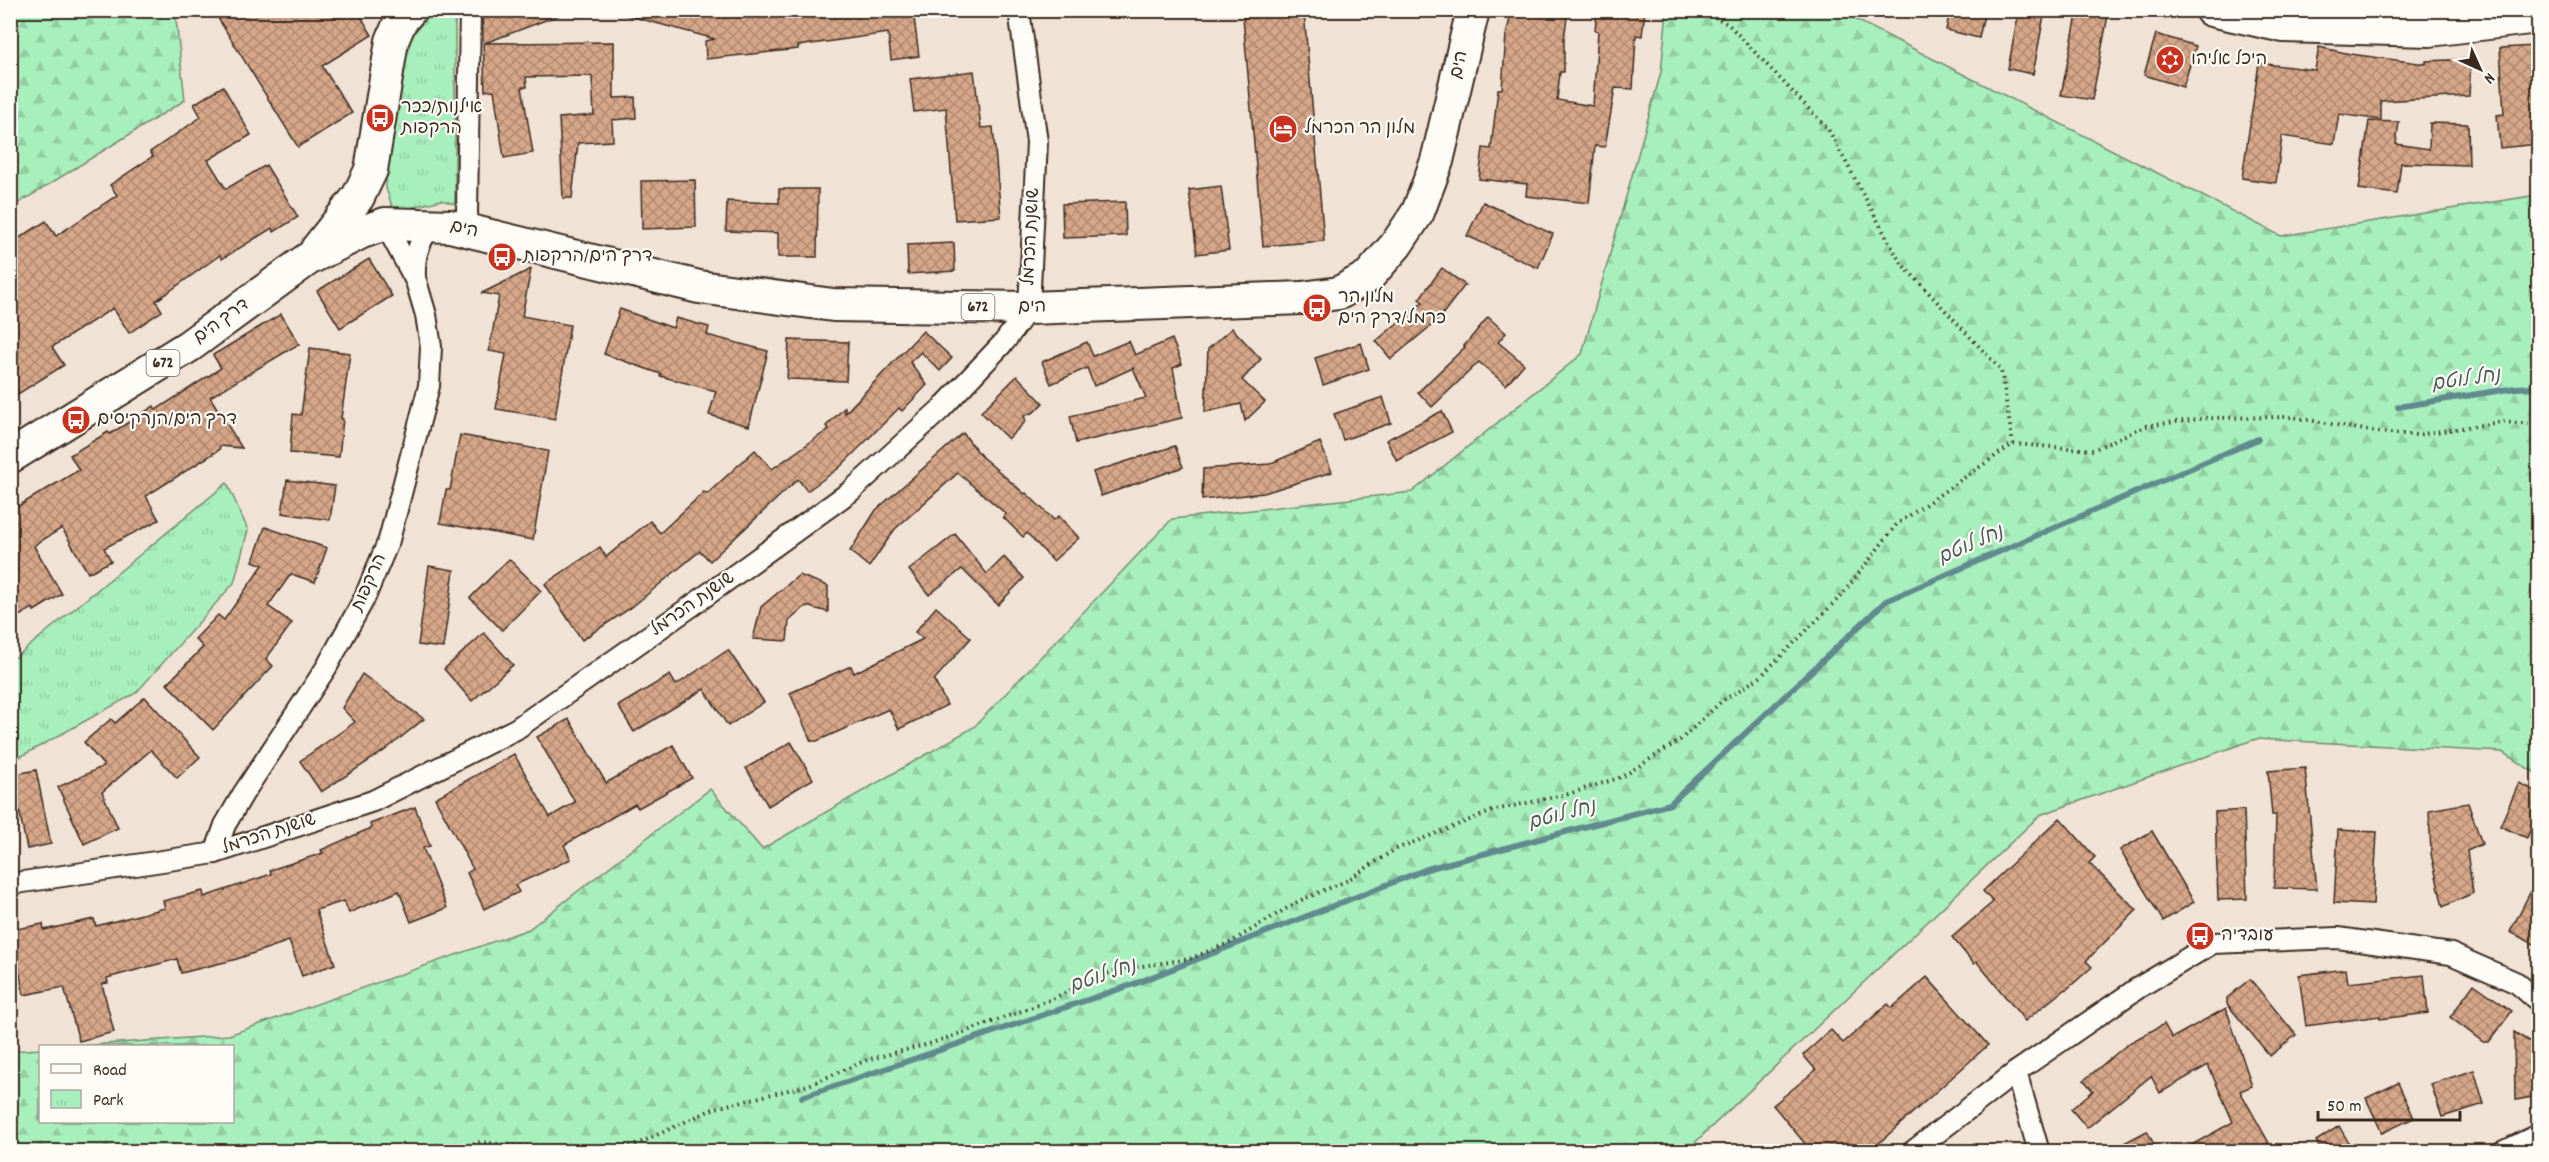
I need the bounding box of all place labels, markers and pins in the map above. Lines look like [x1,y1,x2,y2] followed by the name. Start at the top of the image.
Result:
[2154,44,2186,76] synagogue icon: היכל אליהו
[2191,48,2267,73] place label: היכל אליהו
[400,96,482,142] place label: אילנות/ככר הרקפות
[364,102,396,134] bus stop icon: אילנות/ככר הרקפות
[1267,113,1299,145] hotel icon: מלון הר הכרמל
[1304,117,1415,142] place label: מלון הר הכרמל
[486,241,518,273] bus stop icon: דרך הים/הרקפות
[522,245,653,270] place label: דרך הים/הרקפות
[1338,286,1446,332] place label: מלון הר כרמל/דרך הים
[1301,292,1333,324] bus stop icon: מלון הר כרמל/דרך הים
[60,404,92,436] bus stop icon: דרך הים/הנרקיסים
[97,408,237,433] place label: דרך הים/הנרקיסים
[2184,920,2216,952] bus stop icon: עובדיה
[2221,924,2274,949] place label: עובדיה

